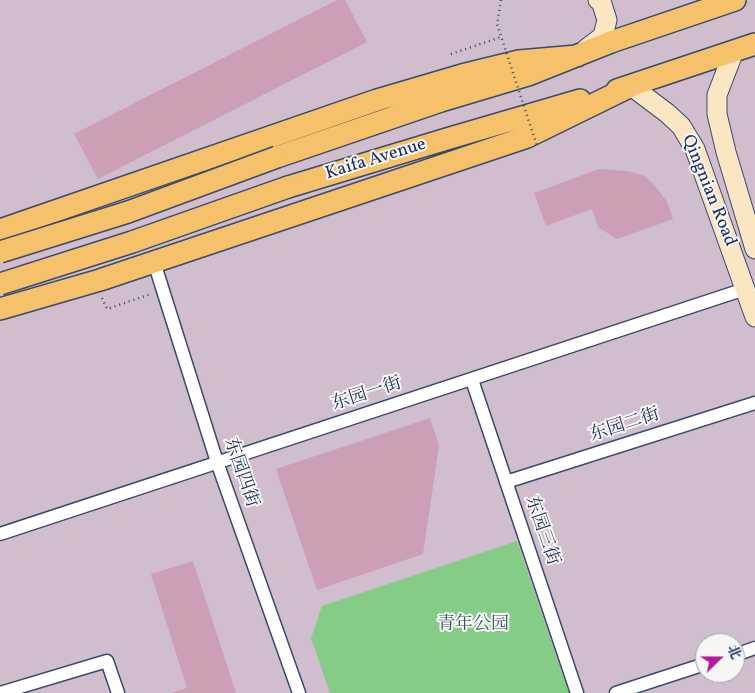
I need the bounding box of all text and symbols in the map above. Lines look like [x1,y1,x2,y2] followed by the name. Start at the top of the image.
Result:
[676,132,740,250] street label: Qingnian Road
[323,134,429,186] street label: Kaifa Avenue
[329,374,405,416] street label: 东园一街
[587,405,663,447] street label: 东园二街
[218,435,262,511] street label: 东园四街
[519,493,563,569] street label: 东园三街
[437,615,509,637] park label: 青年公园
[695,633,745,683] north arrow
[722,643,745,663] text: 北

